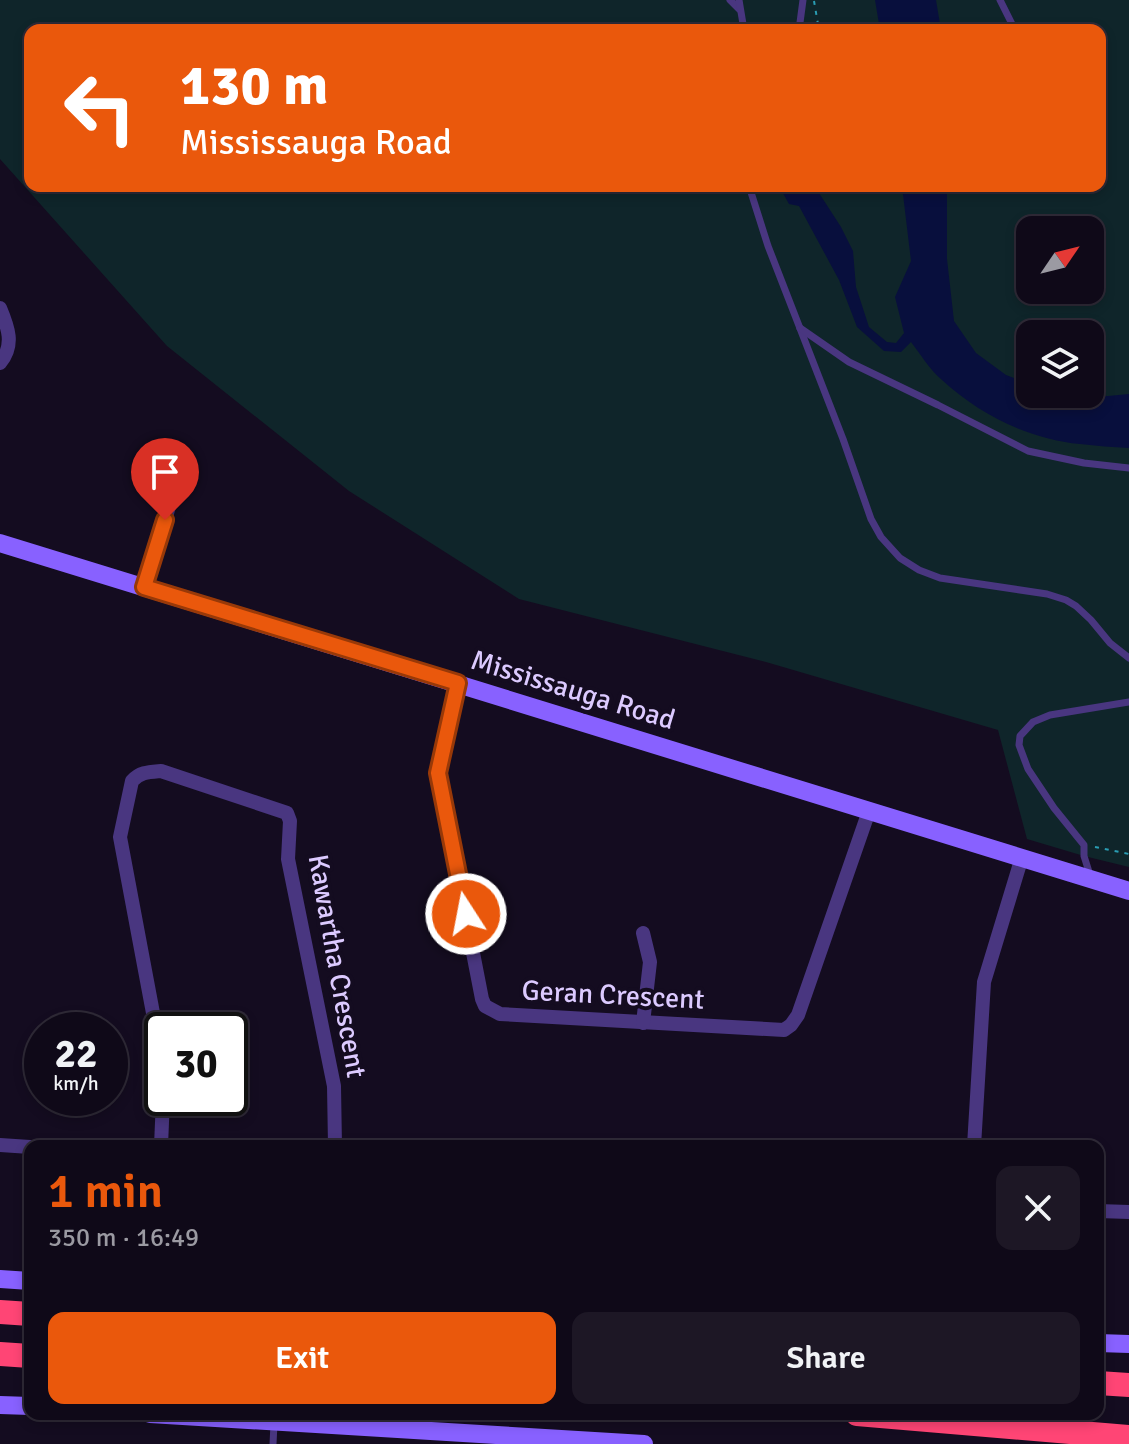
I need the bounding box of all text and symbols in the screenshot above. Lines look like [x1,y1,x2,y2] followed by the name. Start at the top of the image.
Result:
[180,51,328,120] text: 130 m
[48,56,152,160] icon: left
[180,120,452,165] text: Mississauga Road
[1016,216,1104,304] north arrow
[1016,216,1104,408] map controls
[1016,320,1104,408] button: layers
[131,438,199,520] pin
[143,450,187,494] icon: arrive
[467,643,679,737] street label: Mississauga Road
[301,852,373,1080] street label: Kawartha Crescent
[424,872,508,956] position arrow
[521,973,705,1017] street label: Geran Crescent
[144,1012,248,1116] speed limit sign: 30
[54,1029,98,1079] text: 22
[53,1071,99,1096] text: km/h
[48,1162,163,1221] text: 1 min
[996,1166,1080,1250] button: close
[48,1222,199,1254] text: 350 m · 16:49
[48,1312,556,1404] button: Exit
[572,1312,1080,1404] button: Share

